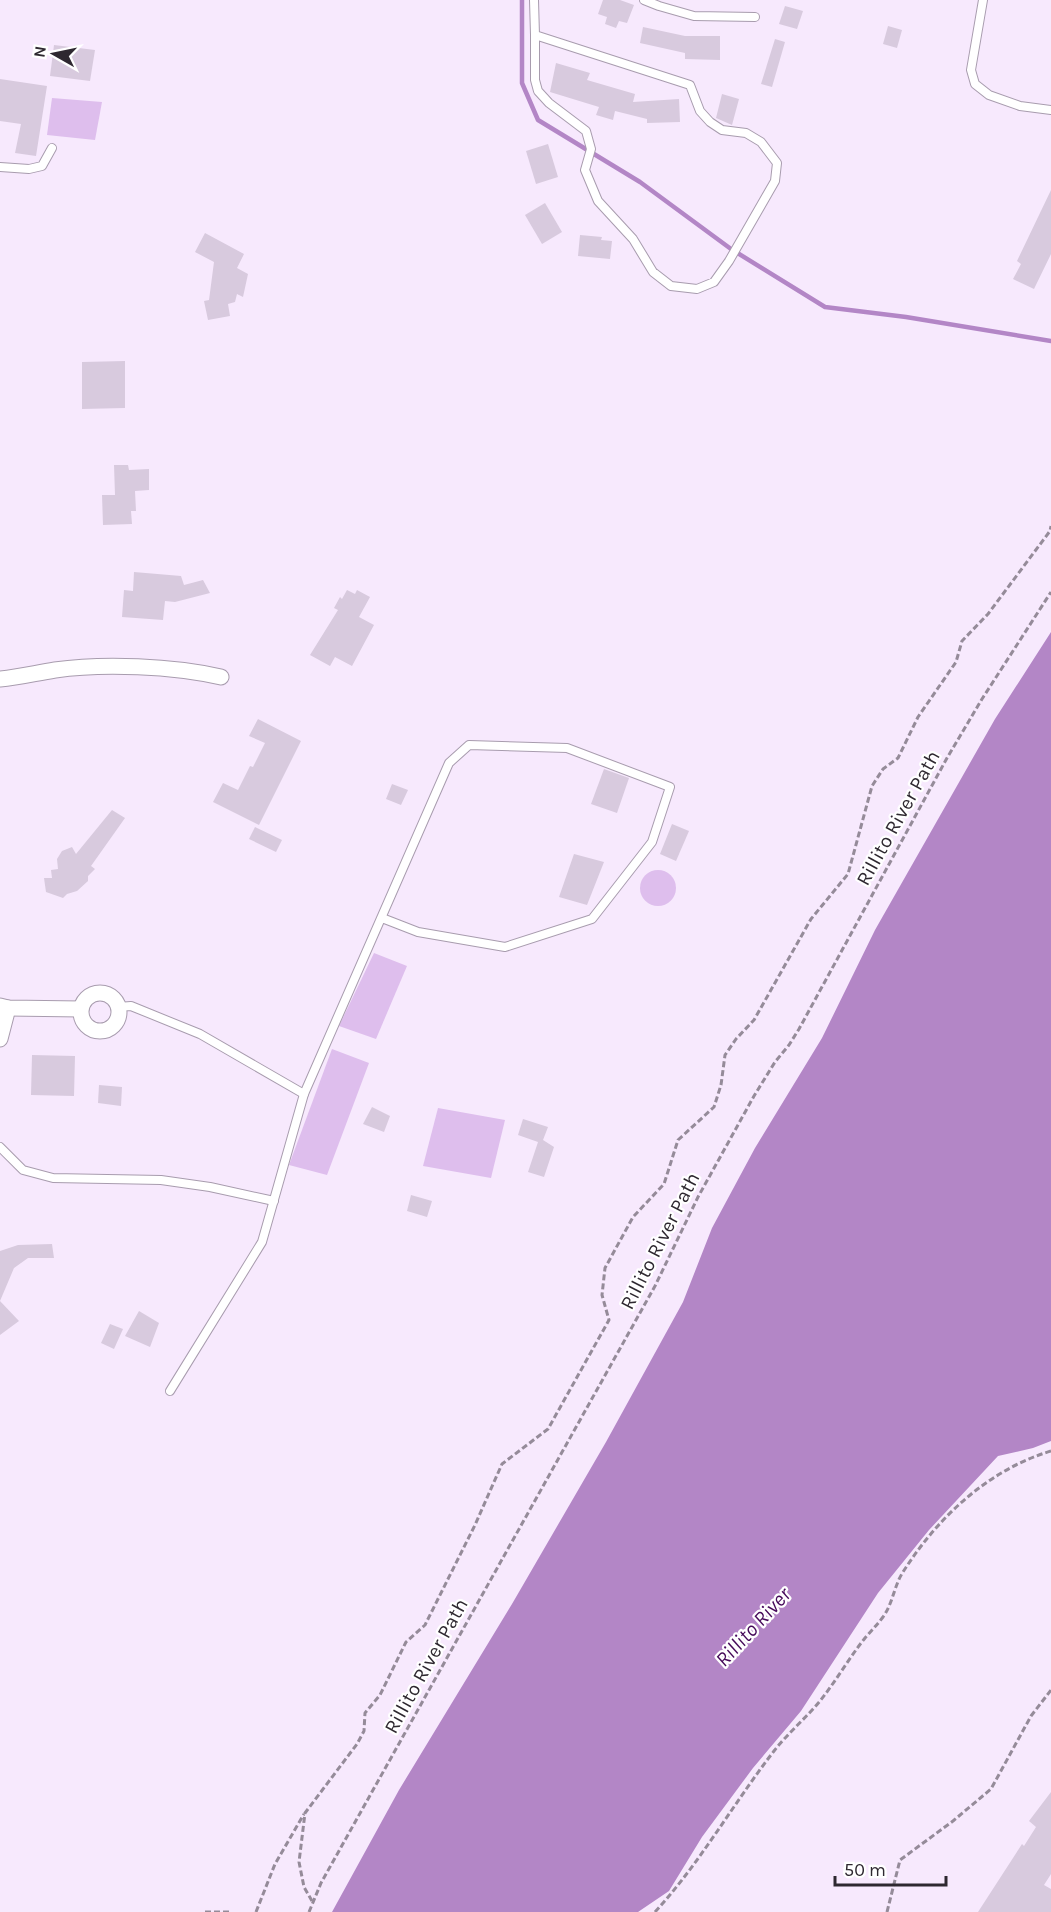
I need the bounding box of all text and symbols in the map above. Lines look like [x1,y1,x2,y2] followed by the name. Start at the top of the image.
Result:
[24,24,84,84] north arrow
[29,45,50,59] text: N
[851,747,945,889] street label: Rillito River Path
[616,1169,704,1313] street label: Rillito River Path
[710,1582,796,1671] water label: Rillito River
[379,1595,473,1737] street label: Rillito River Path
[835,1849,946,1887] scale bar
[844,1859,886,1881] text: 50 m

